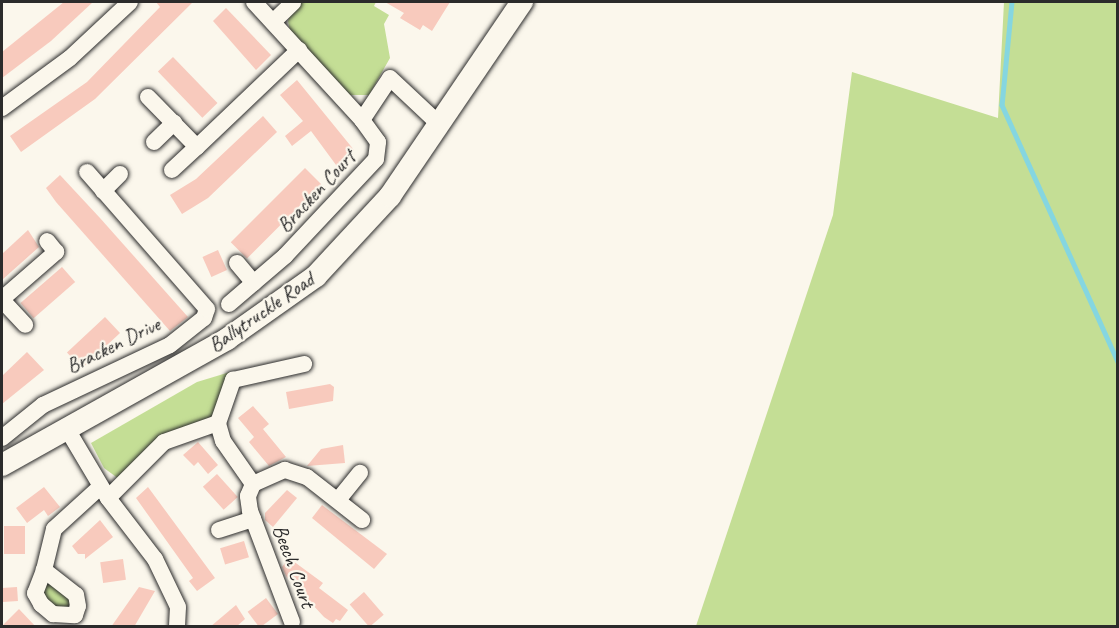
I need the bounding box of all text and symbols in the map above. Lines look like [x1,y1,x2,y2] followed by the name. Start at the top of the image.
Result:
[271,145,361,237] street label: Bracken Court
[203,266,319,358] street label: Ballytruckle Road
[62,311,164,379] street label: Bracken Drive
[267,521,321,611] street label: Beech Court

